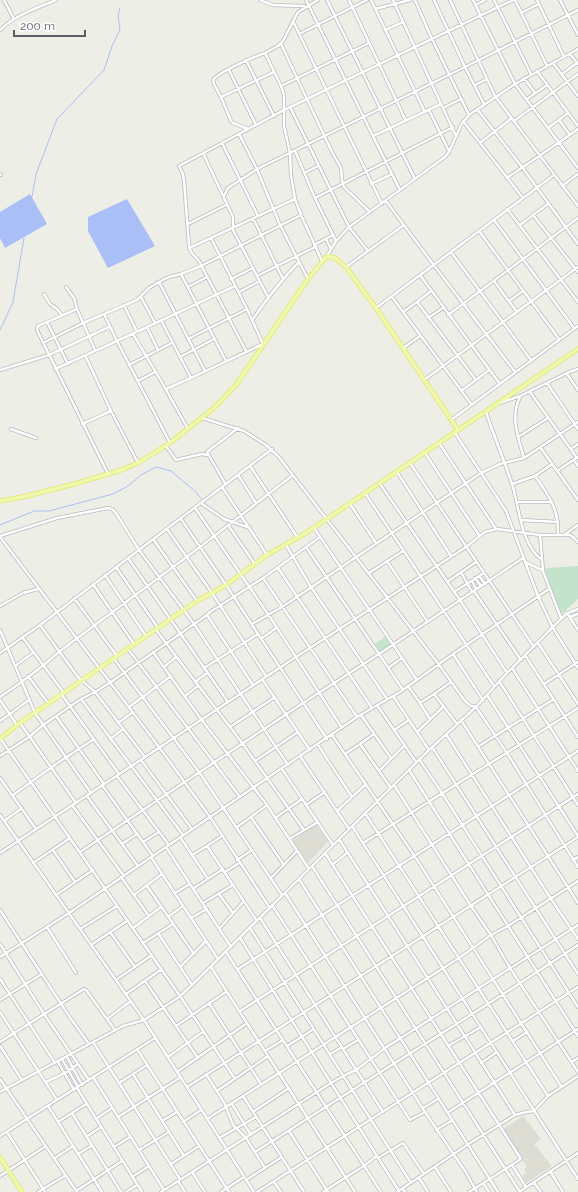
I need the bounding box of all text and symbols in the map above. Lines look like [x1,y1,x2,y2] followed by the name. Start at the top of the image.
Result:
[14,12,85,38] scale bar
[20,19,55,33] text: 200 m

